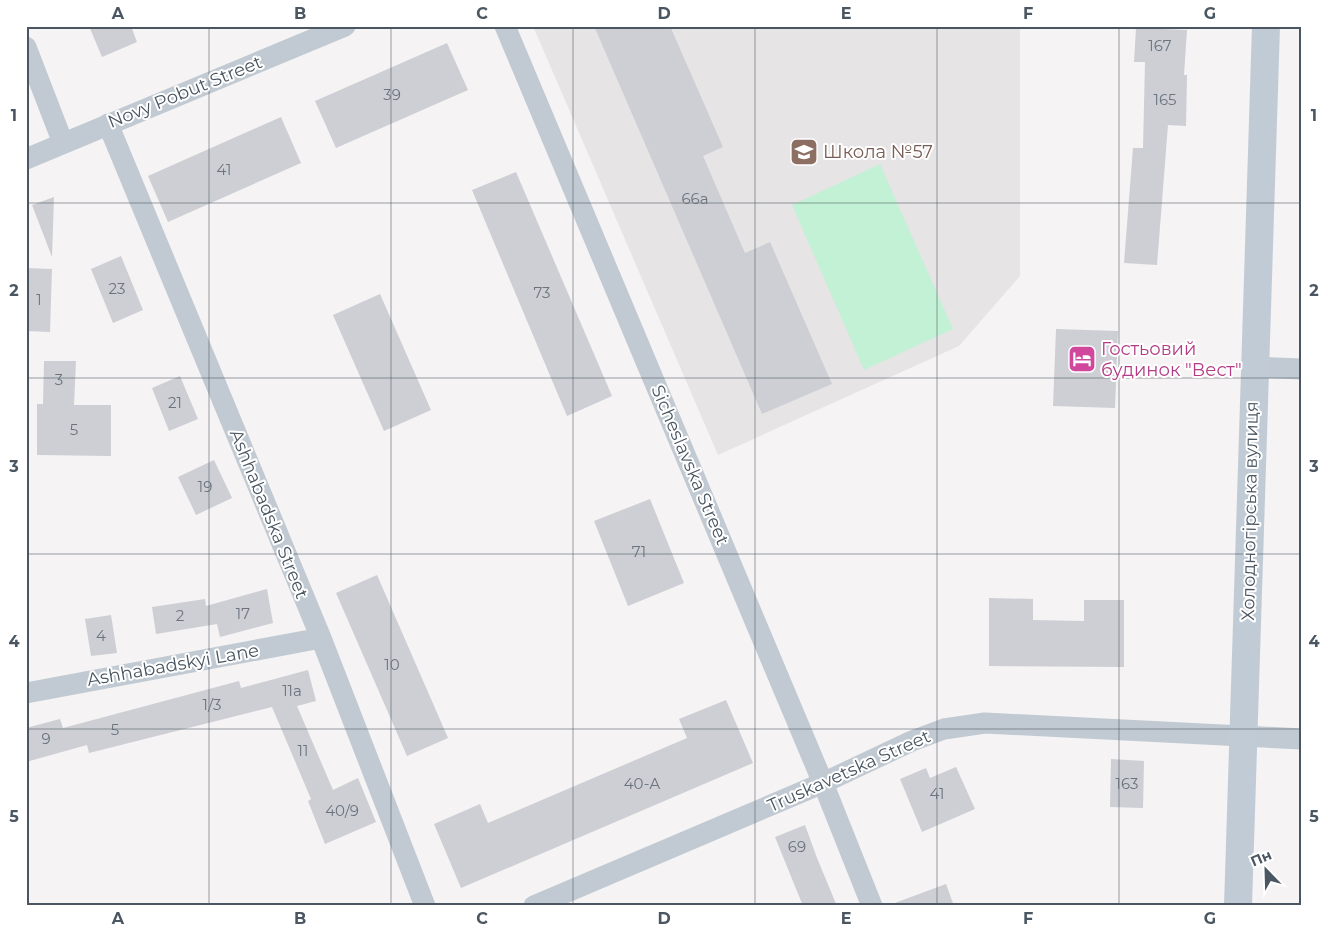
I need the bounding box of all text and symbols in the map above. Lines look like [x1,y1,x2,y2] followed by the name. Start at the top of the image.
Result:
[111,4,125,23] text: A
[294,4,306,23] text: B
[476,4,488,23] text: C
[657,4,671,23] text: D
[841,4,851,23] text: E
[1023,4,1033,23] text: F
[1204,4,1216,23] text: G
[1148,36,1172,55] house number: 167
[105,51,265,133] street label: Novy Pobut Street
[383,85,401,104] house number: 39
[1153,90,1177,109] house number: 165
[11,106,17,125] text: 1
[1311,106,1317,125] text: 1
[789,137,819,167] school or university icon: Школа №57
[823,141,933,163] place label: Школа №57
[217,160,231,179] house number: 41
[681,189,709,208] house number: 66а
[109,279,125,298] house number: 23
[9,281,19,300] text: 2
[1309,281,1319,300] text: 2
[533,283,551,302] house number: 73
[36,290,42,309] house number: 1
[1101,338,1242,381] place label: Гостьовий будинок "Вест"
[1067,344,1097,374] hotel icon: Гостьовий будинок "Вест"
[55,370,63,389] house number: 3
[646,382,734,548] street label: Sicheslavska Street
[168,393,182,412] house number: 21
[1237,401,1263,621] street label: Холодногірська вулиця
[70,420,78,439] house number: 5
[225,426,313,602] street label: Ashhabadska Street
[8,457,19,476] text: 3
[1308,457,1319,476] text: 3
[198,477,212,496] house number: 19
[632,542,646,561] house number: 71
[236,604,250,623] house number: 17
[176,606,184,625] house number: 2
[96,626,106,645] house number: 4
[8,632,20,651] text: 4
[1308,632,1320,651] text: 4
[85,639,261,691] street label: Ashhabadskyi Lane
[384,655,400,674] house number: 10
[282,681,302,700] house number: 11а
[203,695,221,714] house number: 1/3
[111,720,119,739] house number: 5
[764,725,934,817] street label: Truskavetska Street
[41,729,51,748] house number: 9
[298,741,308,760] house number: 11
[624,774,660,793] house number: 40-А
[1115,774,1139,793] house number: 163
[930,784,944,803] house number: 41
[325,801,359,820] house number: 40/9
[9,807,19,826] text: 5
[1309,807,1319,826] text: 5
[788,837,806,856] house number: 69
[1240,844,1290,894] north arrow
[1248,846,1274,870] text: Пн
[111,909,125,928] text: A
[294,909,306,928] text: B
[476,909,488,928] text: C
[657,909,671,928] text: D
[841,909,851,928] text: E
[1023,909,1033,928] text: F
[1204,909,1216,928] text: G

